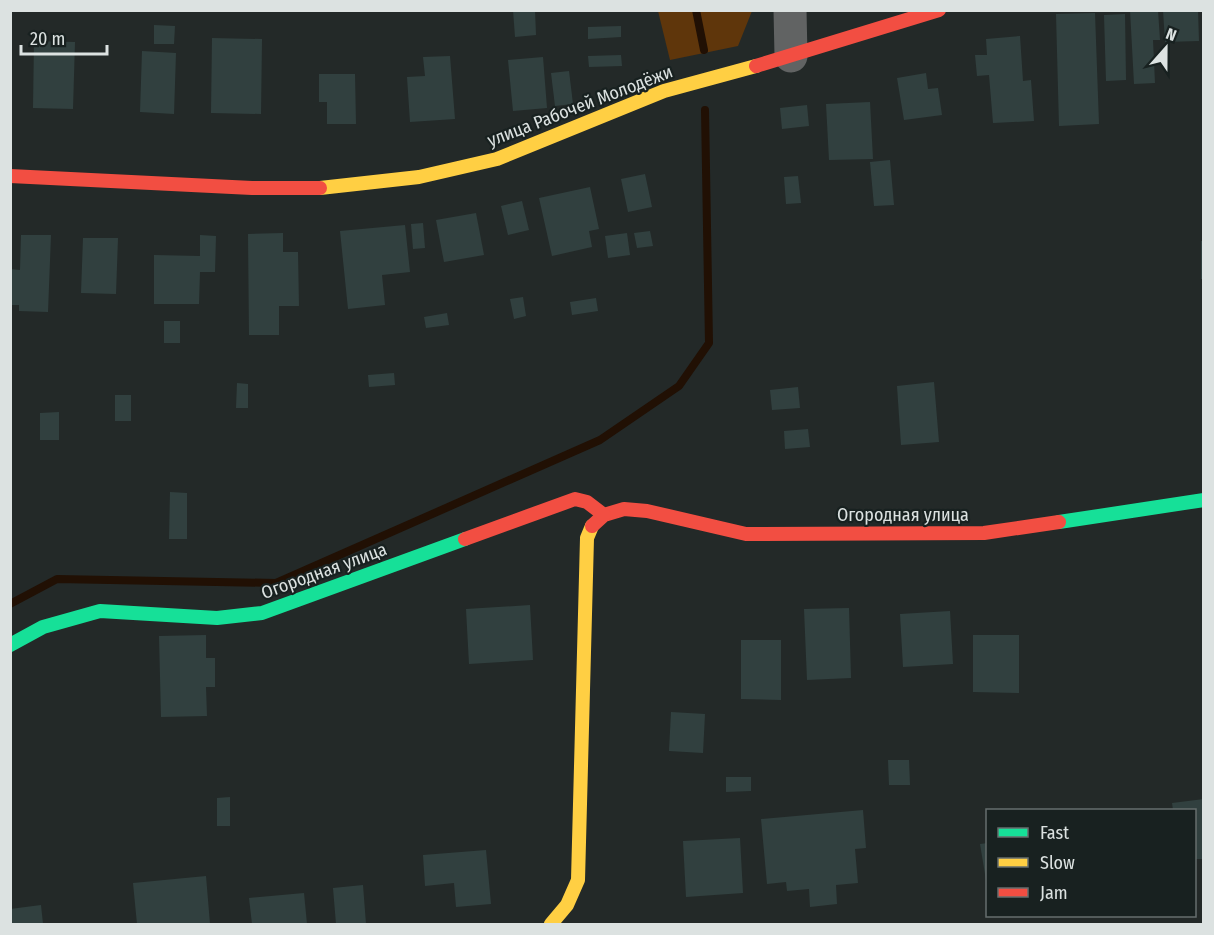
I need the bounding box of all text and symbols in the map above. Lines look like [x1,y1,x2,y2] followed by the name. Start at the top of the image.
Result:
[21,18,106,56] scale bar
[1136,18,1196,78] north arrow
[1163,24,1179,45] text: N
[30,28,65,50] text: 20 m
[484,60,676,152] street label: улица Рабочей Молодёжи
[837,504,969,526] street label: Огородная улица
[258,538,390,604] street label: Огородная улица
[986,809,1196,917] legend
[1040,822,1069,844] text: Fast
[1040,852,1075,874] text: Slow
[1040,882,1068,904] text: Jam

